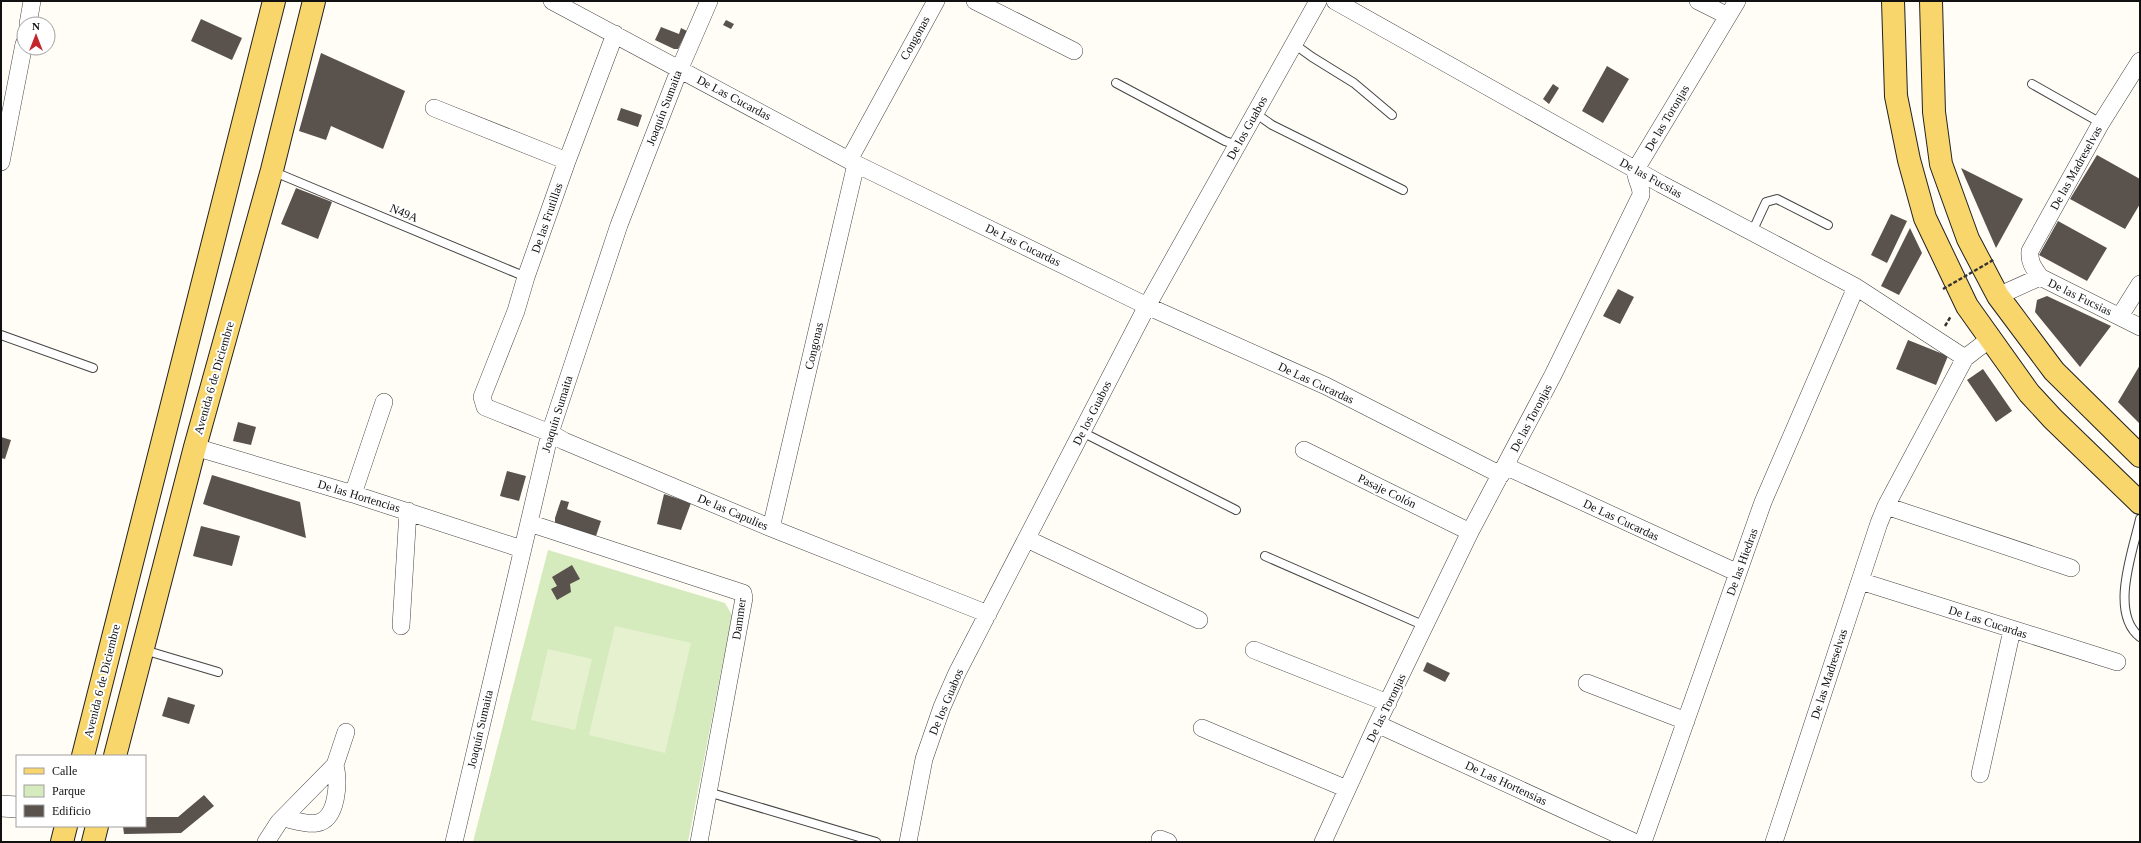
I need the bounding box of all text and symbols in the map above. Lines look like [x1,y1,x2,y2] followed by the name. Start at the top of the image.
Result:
[897,13,933,62] street label: Congonas
[16,16,56,56] north arrow
[32,20,40,32] text: N
[643,68,685,148] street label: Joaquín Sumaita
[695,73,774,124] street label: De Las Cucardas
[1642,82,1692,154] street label: De las Toronjas
[1224,93,1270,162] street label: De los Guabos
[2047,123,2105,212] street label: De las Madreselvas
[1617,155,1685,201] street label: De las Fucsias
[528,181,566,255] street label: De las Frutillas
[388,201,421,225] street label: N49A
[983,221,1063,269] street label: De Las Cucardas
[2046,276,2115,319] street label: De las Fucsias
[191,320,237,436] street label: Avenida 6 de Diciembre
[802,321,826,371] street label: Congonas
[1276,359,1356,407] street label: De Las Cucardas
[539,373,576,454] street label: Joaquín Sumaita
[1070,378,1114,448] street label: De los Guabos
[1507,381,1555,454] street label: De las Toronjas
[1356,471,1418,511] street label: Pasaje Colón
[316,477,402,515] street label: De las Hortencias
[696,491,771,533] street label: De las Capulies
[1581,496,1661,544] street label: De Las Cucardas
[1723,526,1761,598] street label: De las Hiedras
[729,597,749,641] street label: Dammer
[1947,603,2029,641] street label: De Las Cucardas
[81,623,123,739] street label: Avenida 6 de Diciembre
[1808,627,1850,721] street label: De las Madreselvas
[926,666,966,737] street label: De los Guabos
[1363,671,1409,745] street label: De las Toronjas
[464,688,496,769] street label: Joaquín Sumaita
[16,755,146,827] legend
[1463,758,1549,808] street label: De Las Hortensias
[52,764,77,778] text: Calle
[52,784,85,798] text: Parque
[52,804,91,818] text: Edificio

